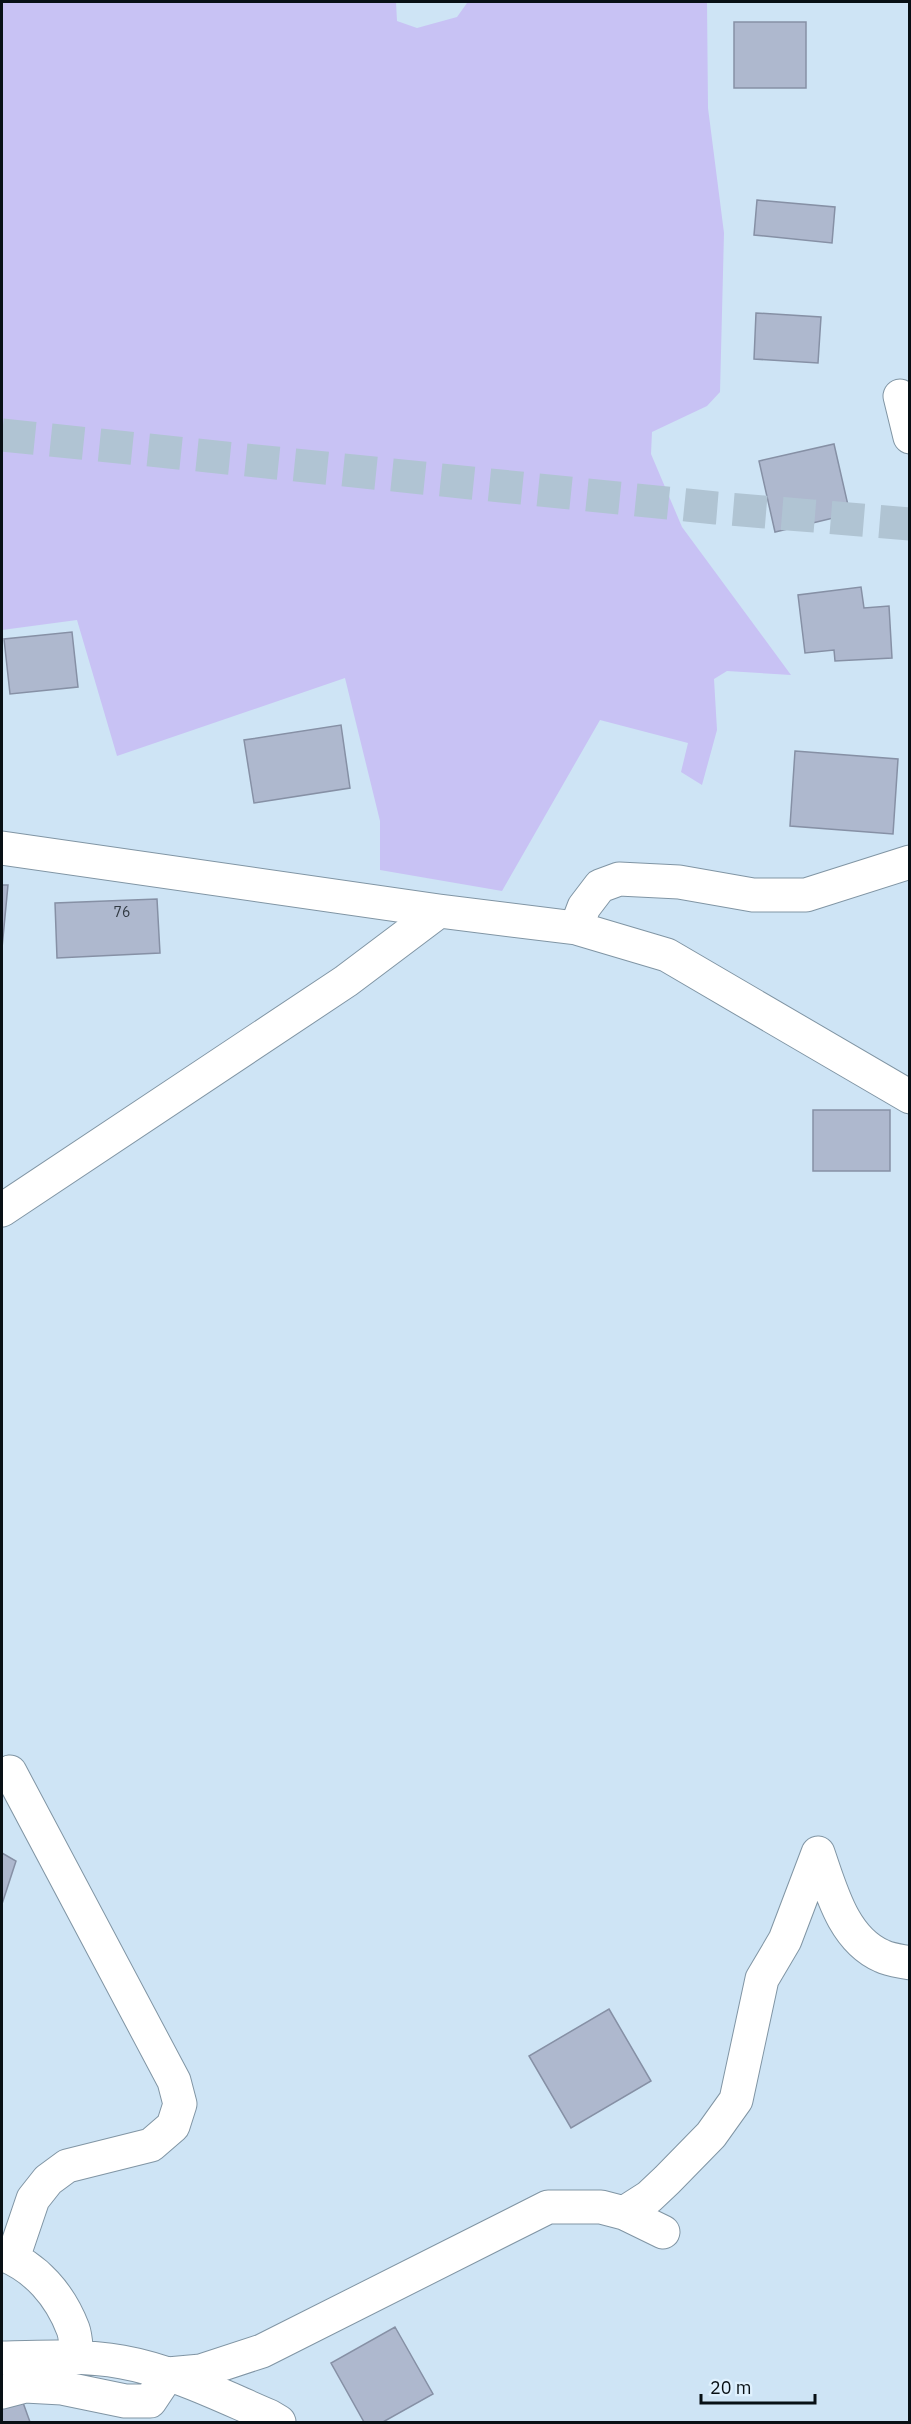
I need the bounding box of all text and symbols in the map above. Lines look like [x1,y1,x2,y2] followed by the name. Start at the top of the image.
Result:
[114,903,130,921] house number: 76
[701,2367,815,2405] scale bar
[710,2376,752,2399] text: 20 m

